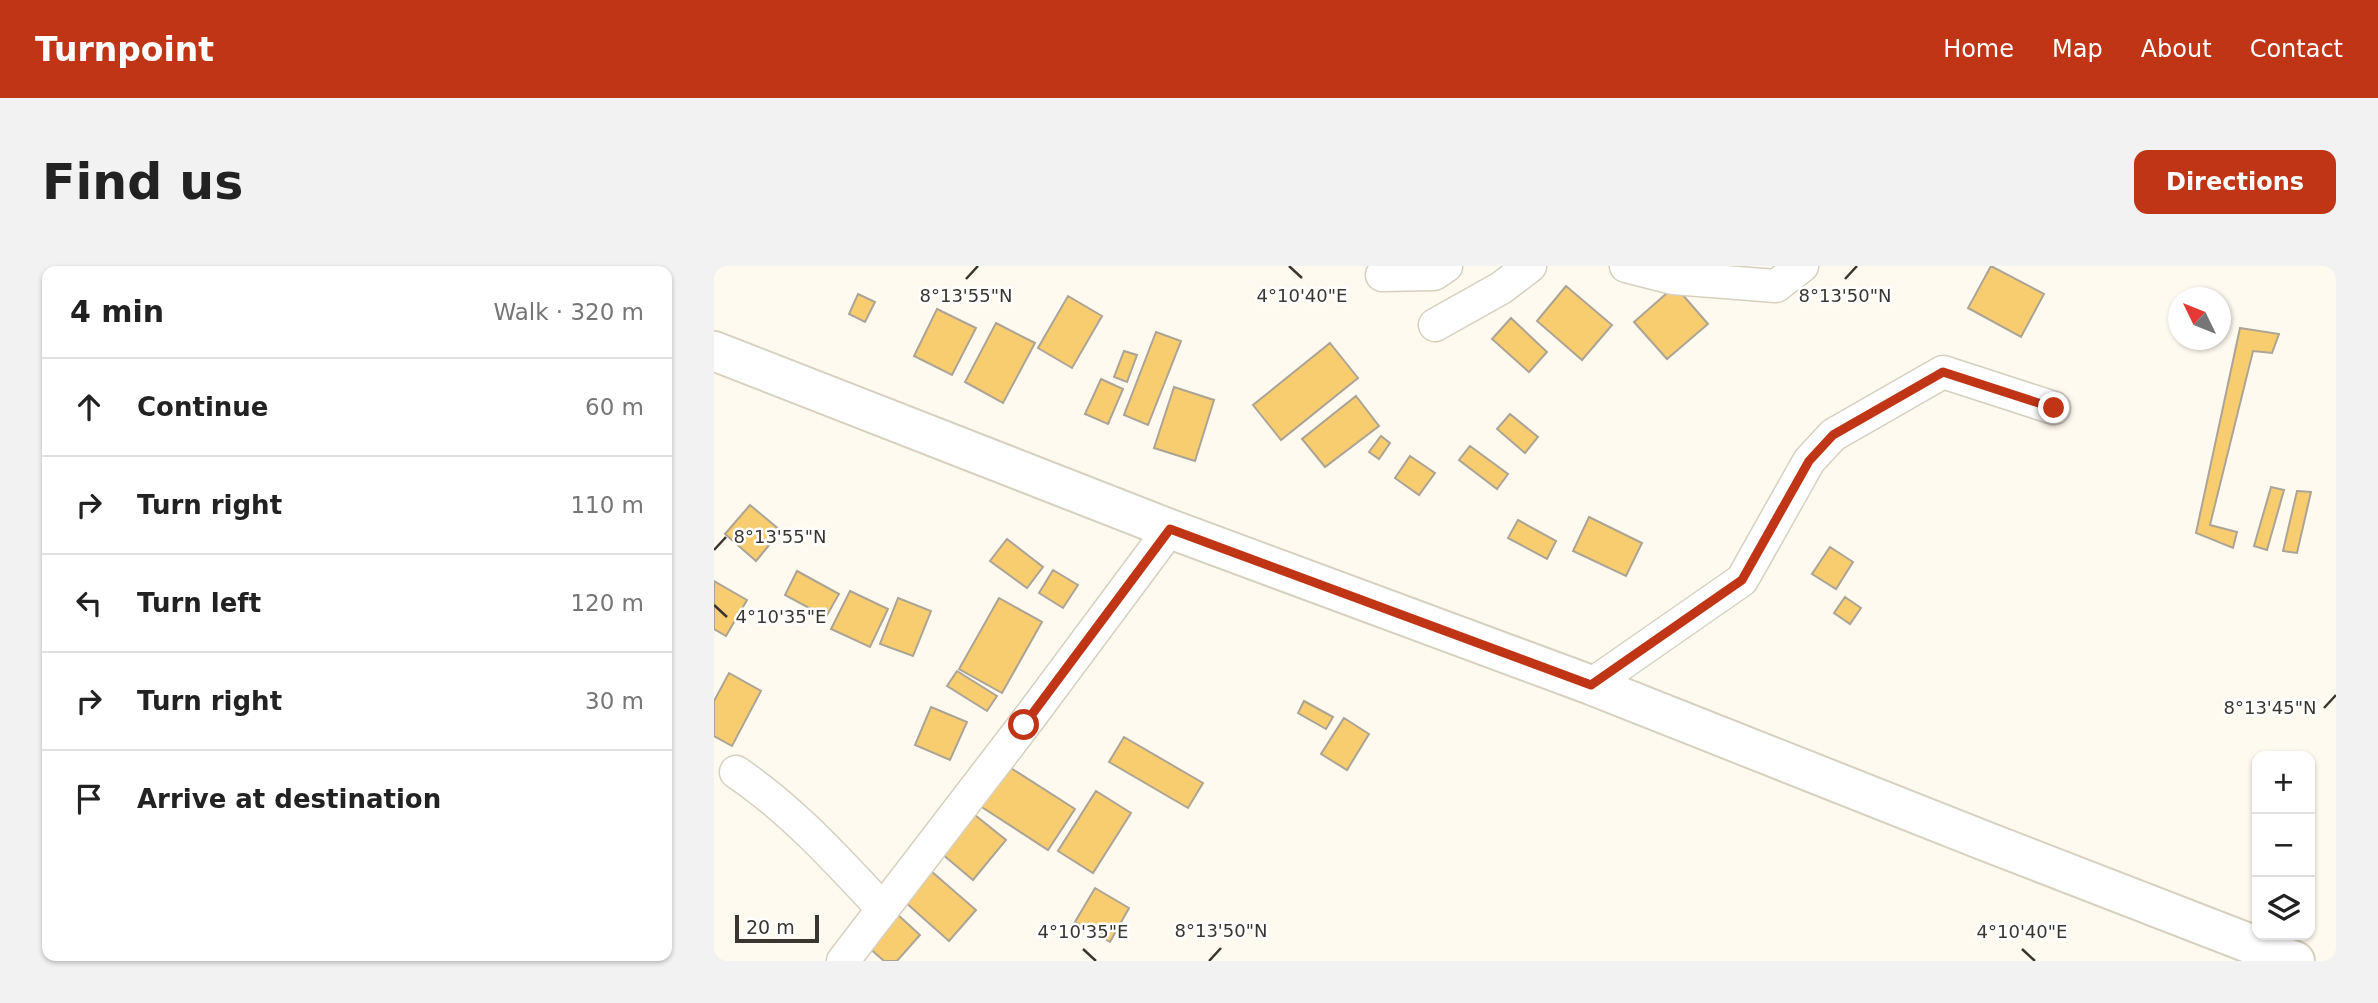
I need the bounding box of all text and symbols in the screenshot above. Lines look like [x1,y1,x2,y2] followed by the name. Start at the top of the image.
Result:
[35,30,214,69] text: Turnpoint
[1943,35,2014,63] text: Home
[2052,35,2103,63] text: Map
[2141,35,2212,63] text: About
[2250,35,2343,63] text: Contact
[2134,150,2336,214] button: Directions
[42,154,243,211] text: Find us
[920,285,1012,306] text: 8°13'55"N
[1257,285,1347,306] text: 4°10'40"E
[1799,285,1891,306] text: 8°13'50"N
[2168,287,2231,350] north arrow
[70,294,164,329] text: 4 min
[493,299,644,325] text: Walk · 320 m
[70,388,108,426] icon: ahead
[137,392,268,422] text: Continue
[2038,392,2069,423] route end
[585,394,644,420] text: 60 m
[70,486,108,524] icon: right
[137,490,282,520] text: Turn right
[570,492,644,518] text: 110 m
[734,526,826,547] text: 8°13'55"N
[70,584,108,622] icon: left
[137,588,261,618] text: Turn left
[570,590,644,616] text: 120 m
[736,606,826,627] text: 4°10'35"E
[70,682,108,720] icon: right
[137,686,282,716] text: Turn right
[585,688,644,714] text: 30 m
[2224,697,2316,718] text: 8°13'45"N
[1008,709,1039,740] route start
[2252,751,2315,940] map controls
[2252,751,2315,814] button: +
[70,780,108,818] icon: arrive
[137,784,441,814] text: Arrive at destination
[2252,814,2315,877] button: −
[2252,877,2315,940] button: layers
[735,912,819,944] scale bar
[746,916,795,938] text: 20 m
[1175,920,1267,941] text: 8°13'50"N
[1038,921,1128,942] text: 4°10'35"E
[1977,921,2067,942] text: 4°10'40"E

